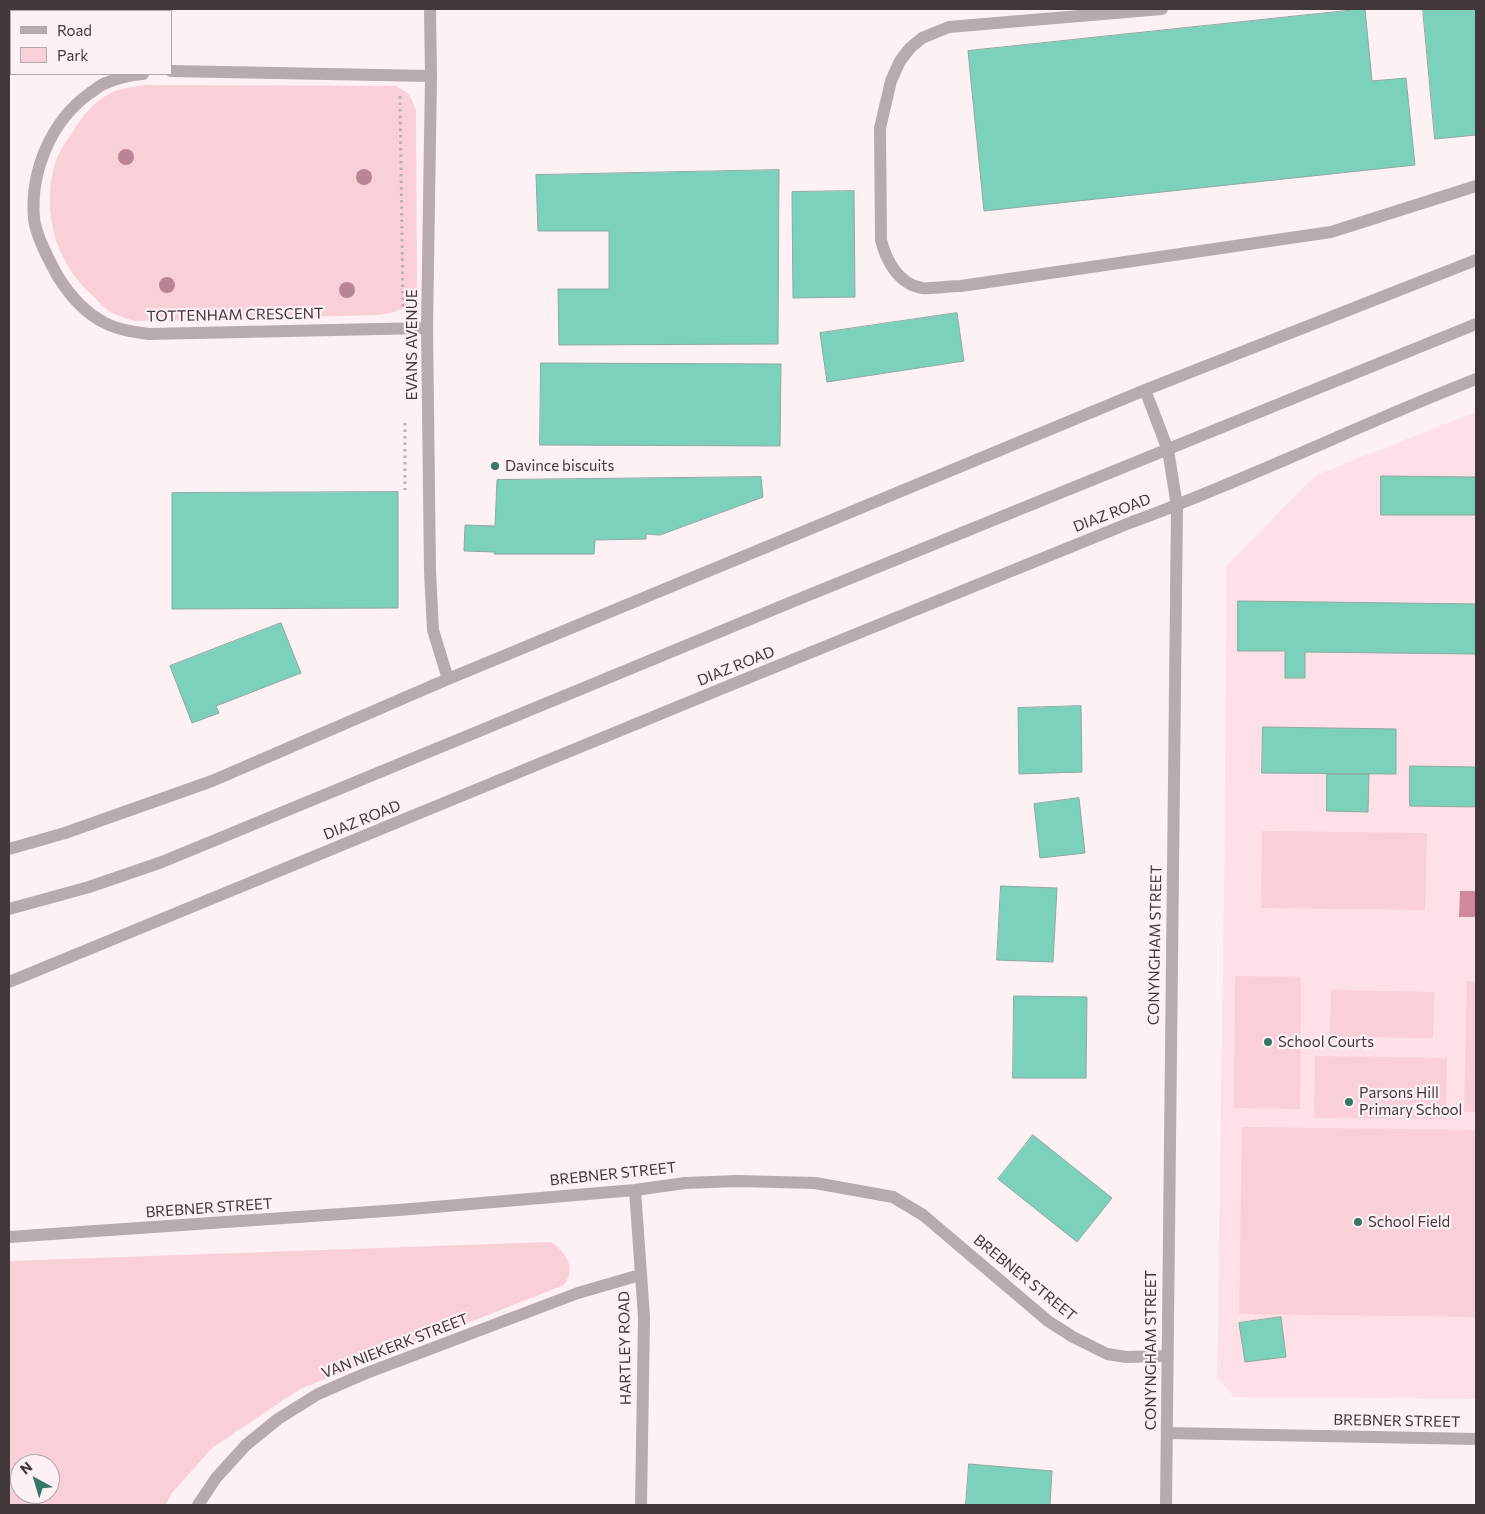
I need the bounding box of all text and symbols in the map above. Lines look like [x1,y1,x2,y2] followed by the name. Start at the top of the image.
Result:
[10,10,172,75] legend
[57,21,92,39] text: Road
[57,46,88,64] text: Park
[403,289,421,401] street label: EVANS AVENUE
[146,304,324,326] street label: TOTTENHAM CRESCENT
[505,457,614,475] place label: Davince biscuits
[489,460,501,472] marker: Davince biscuits
[1071,490,1153,536] street label: DIAZ ROAD
[695,642,777,690] street label: DIAZ ROAD
[321,796,403,844] street label: DIAZ ROAD
[1145,865,1165,1025] street label: CONYNGHAM STREET
[1278,1033,1374,1051] place label: School Courts
[1262,1036,1274,1048] marker: School Courts
[1359,1084,1462,1119] place label: Parsons Hill Primary School
[1343,1096,1355,1108] marker: Parsons Hill Primary School
[549,1158,677,1190] street label: BREBNER STREET
[145,1195,273,1221] street label: BREBNER STREET
[1368,1213,1450,1231] place label: School Field
[1352,1216,1364,1228] marker: School Field
[970,1231,1080,1325] street label: BREBNER STREET
[1142,1270,1160,1430] street label: CONYNGHAM STREET
[615,1291,635,1405] street label: HARTLEY ROAD
[319,1310,471,1382] street label: VAN NIEKERK STREET
[1333,1411,1461,1431] street label: BREBNER STREET
[10,1454,60,1504] north arrow
[16,1458,35,1478] text: N

